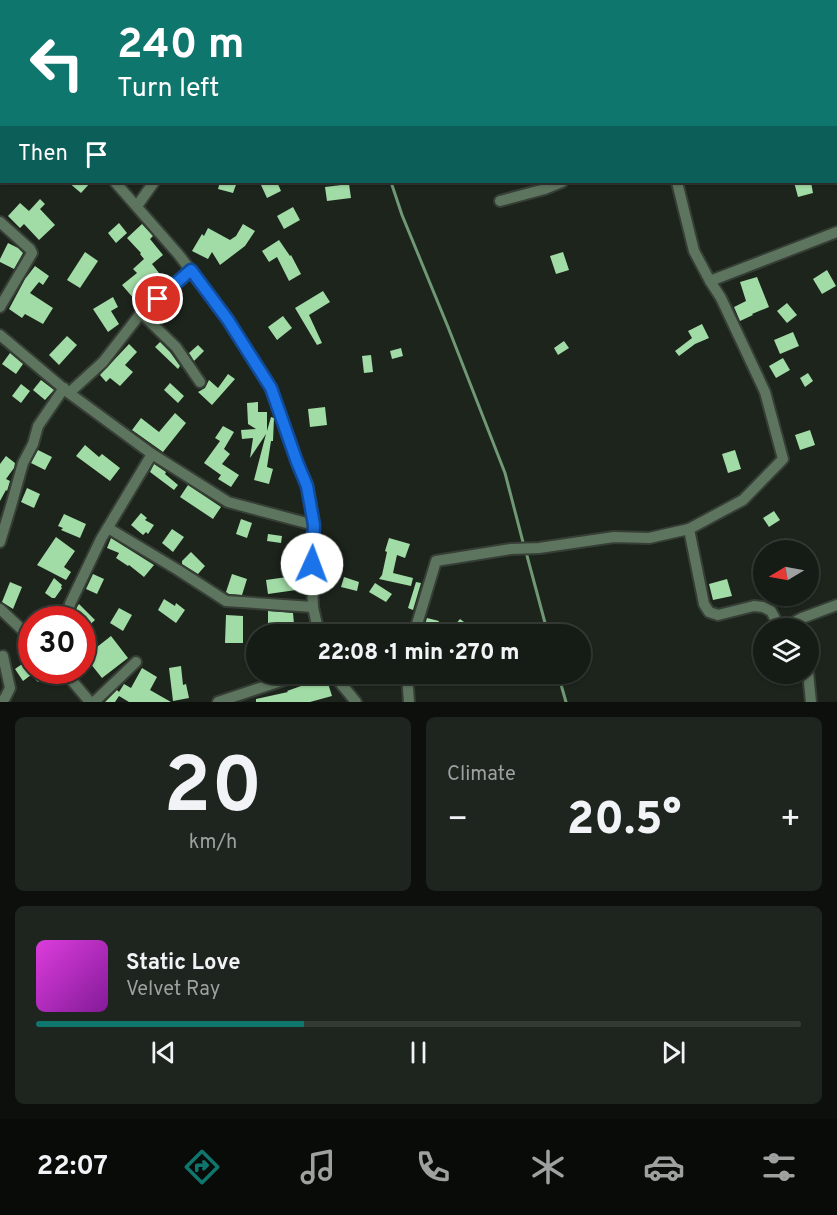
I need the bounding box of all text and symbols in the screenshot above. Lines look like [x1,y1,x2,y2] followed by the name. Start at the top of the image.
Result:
[117,20,245,73] text: 240 m
[18,24,96,102] icon: left
[117,72,219,106] text: Turn left
[80,138,113,171] icon: arrive
[18,141,68,168] text: Then
[132,273,183,324] pin
[141,282,174,315] icon: arrive
[280,532,344,596] position arrow
[753,540,819,606] north arrow
[753,540,819,684] map controls
[18,606,96,684] speed limit sign: 30
[753,618,819,684] button: layers
[317,640,520,667] text: 22:08 · 1 min · 270 m
[164,741,262,840] text: 20
[447,762,516,788] text: Climate
[567,793,681,850] text: 20.5°
[447,800,468,842] text: −
[780,800,801,842] text: +
[189,830,237,856] text: km/h
[126,950,240,977] text: Static Love
[126,977,220,1003] text: Velvet Ray
[147,1036,180,1069] icon: previous
[402,1036,435,1069] icon: pause
[657,1036,690,1069] icon: next
[181,1146,223,1188] icon: directions
[297,1146,339,1188] icon: music
[412,1146,454,1188] icon: phone
[527,1146,569,1188] icon: climate
[643,1146,685,1188] icon: car
[758,1146,800,1188] icon: filters
[37,1150,108,1184] text: 22:07

